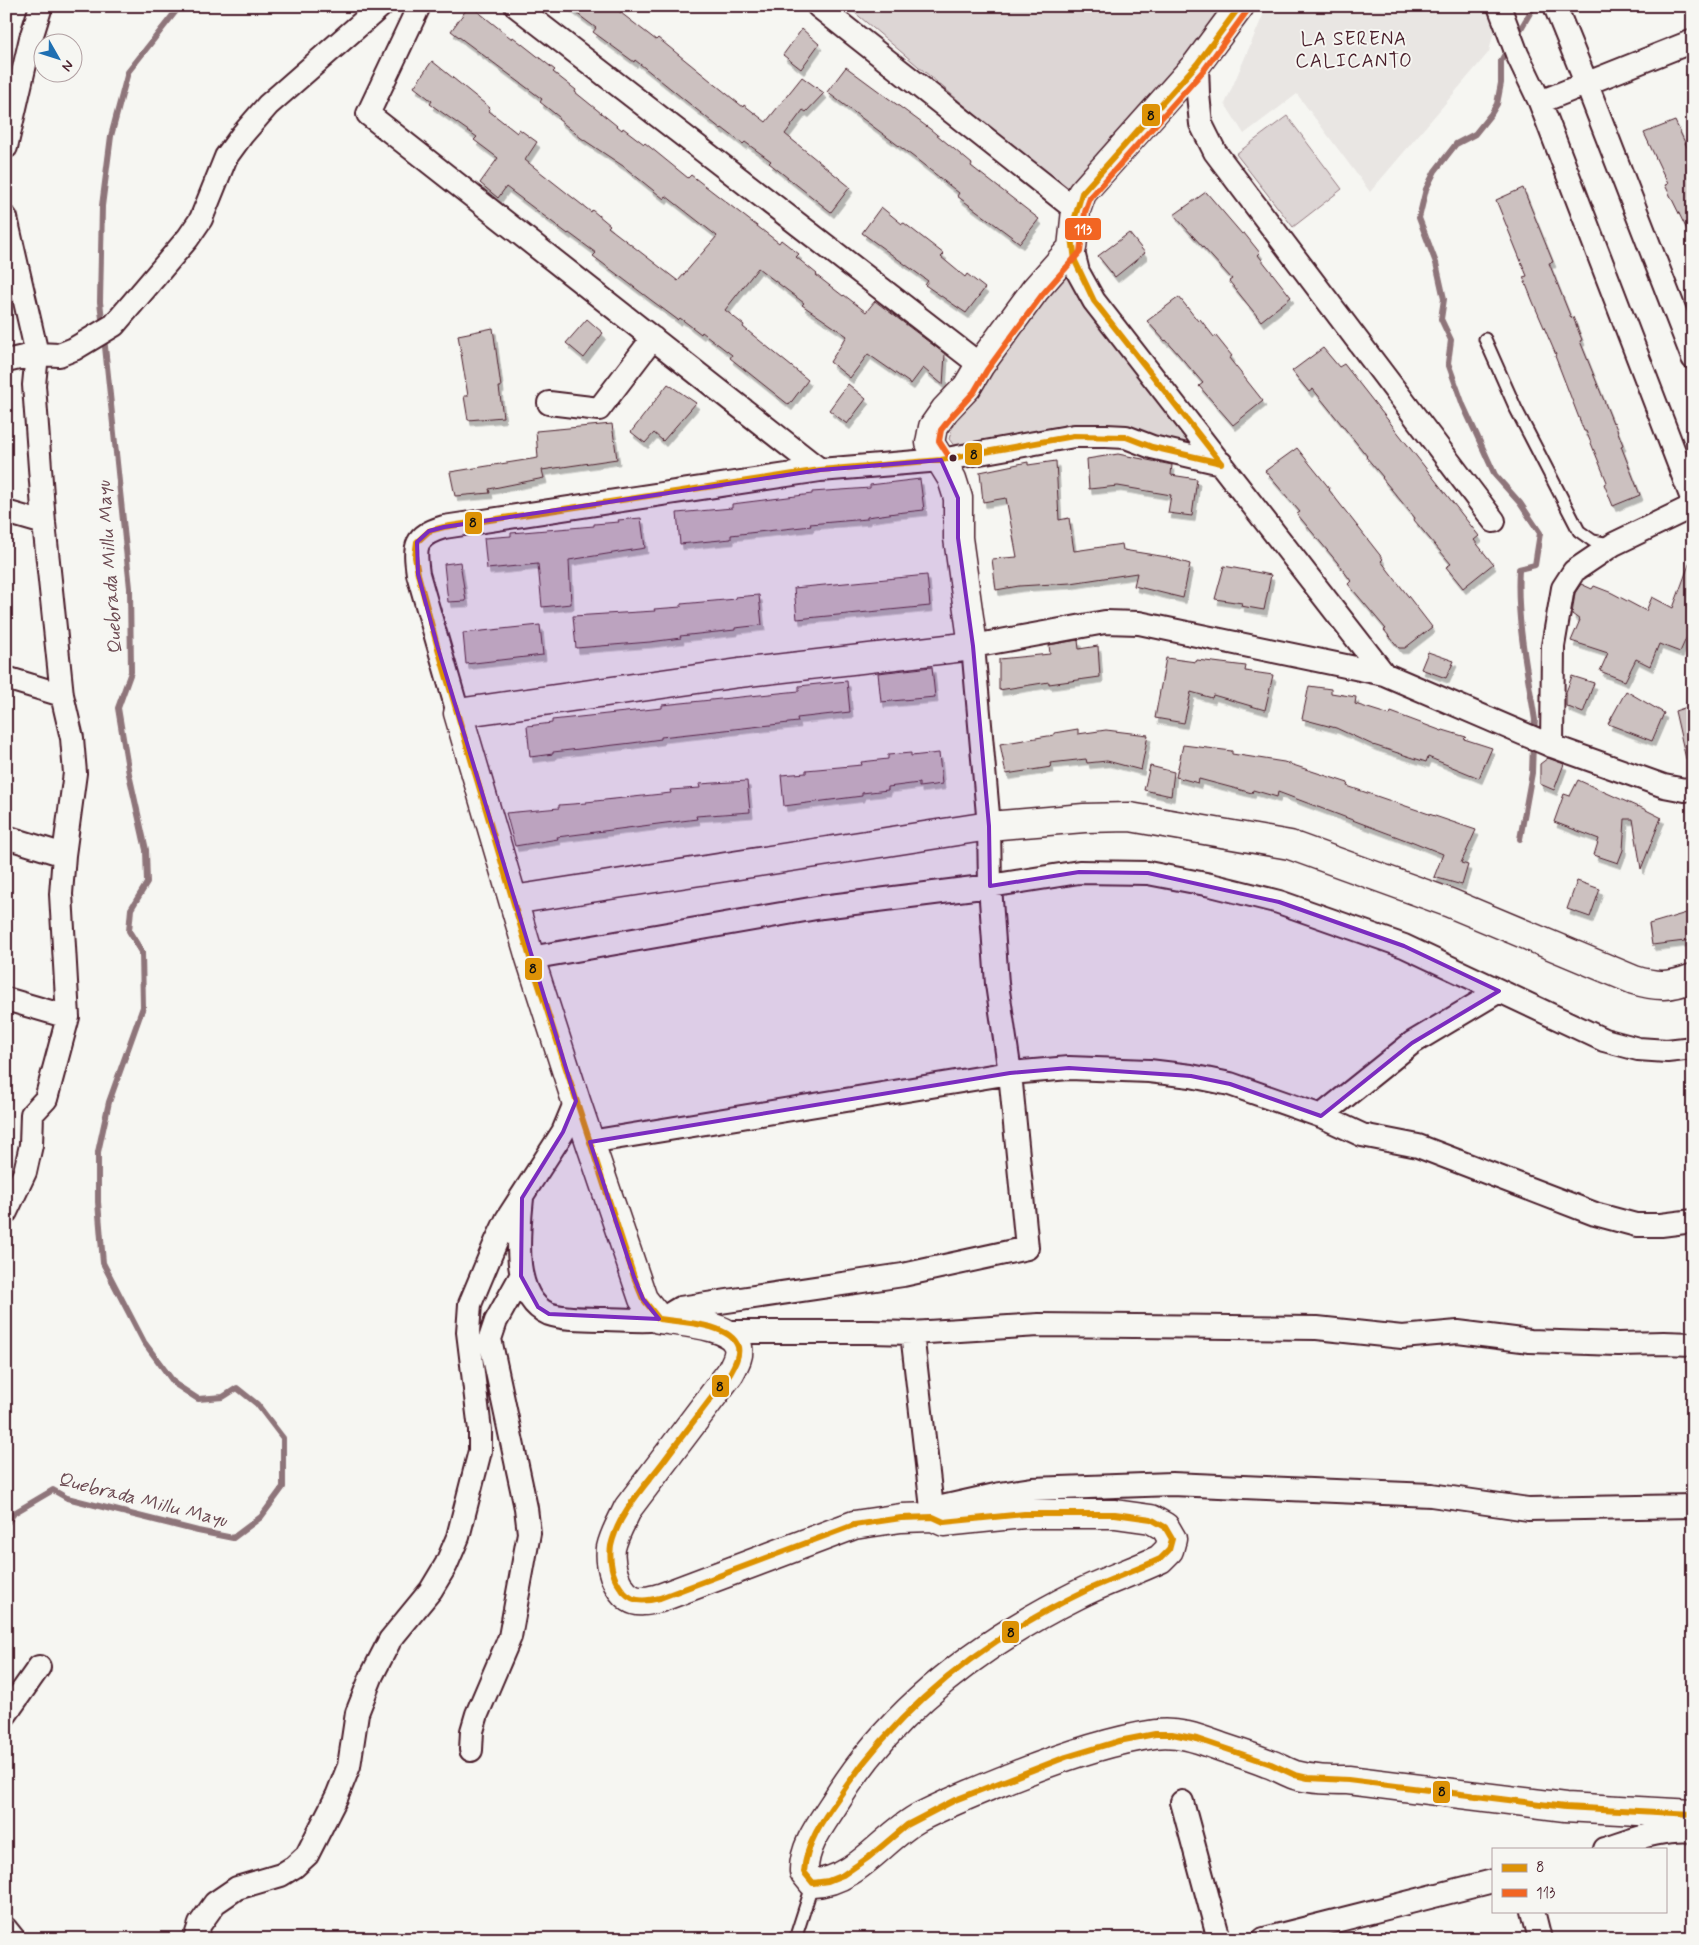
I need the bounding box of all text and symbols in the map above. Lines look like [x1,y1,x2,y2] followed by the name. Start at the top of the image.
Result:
[1295,27,1413,74] district label: LA SERENA CALICANTO
[32,32,82,82] north arrow
[57,56,77,75] text: N
[1141,103,1161,127] line badge: 8
[1147,107,1155,125] text: 8
[1064,217,1102,241] line badge: 113
[1074,221,1092,239] text: 113
[964,442,983,466] line badge: 8
[970,446,978,464] text: 8
[948,453,958,463] unlabelled marker
[91,479,129,656] water label: Quebrada Millu Mayu
[464,511,483,535] line badge: 8
[469,514,477,532] text: 8
[524,957,543,981] line badge: 8
[529,960,537,978] text: 8
[711,1374,730,1398] line badge: 8
[716,1378,724,1396] text: 8
[54,1467,231,1534] water label: Quebrada Millu Mayu
[1001,1620,1020,1644] line badge: 8
[1007,1624,1015,1642] text: 8
[1432,1780,1451,1804] line badge: 8
[1438,1783,1446,1801] text: 8
[1492,1848,1666,1912] legend
[1536,1858,1544,1878] text: 8
[1536,1884,1555,1904] text: 113

